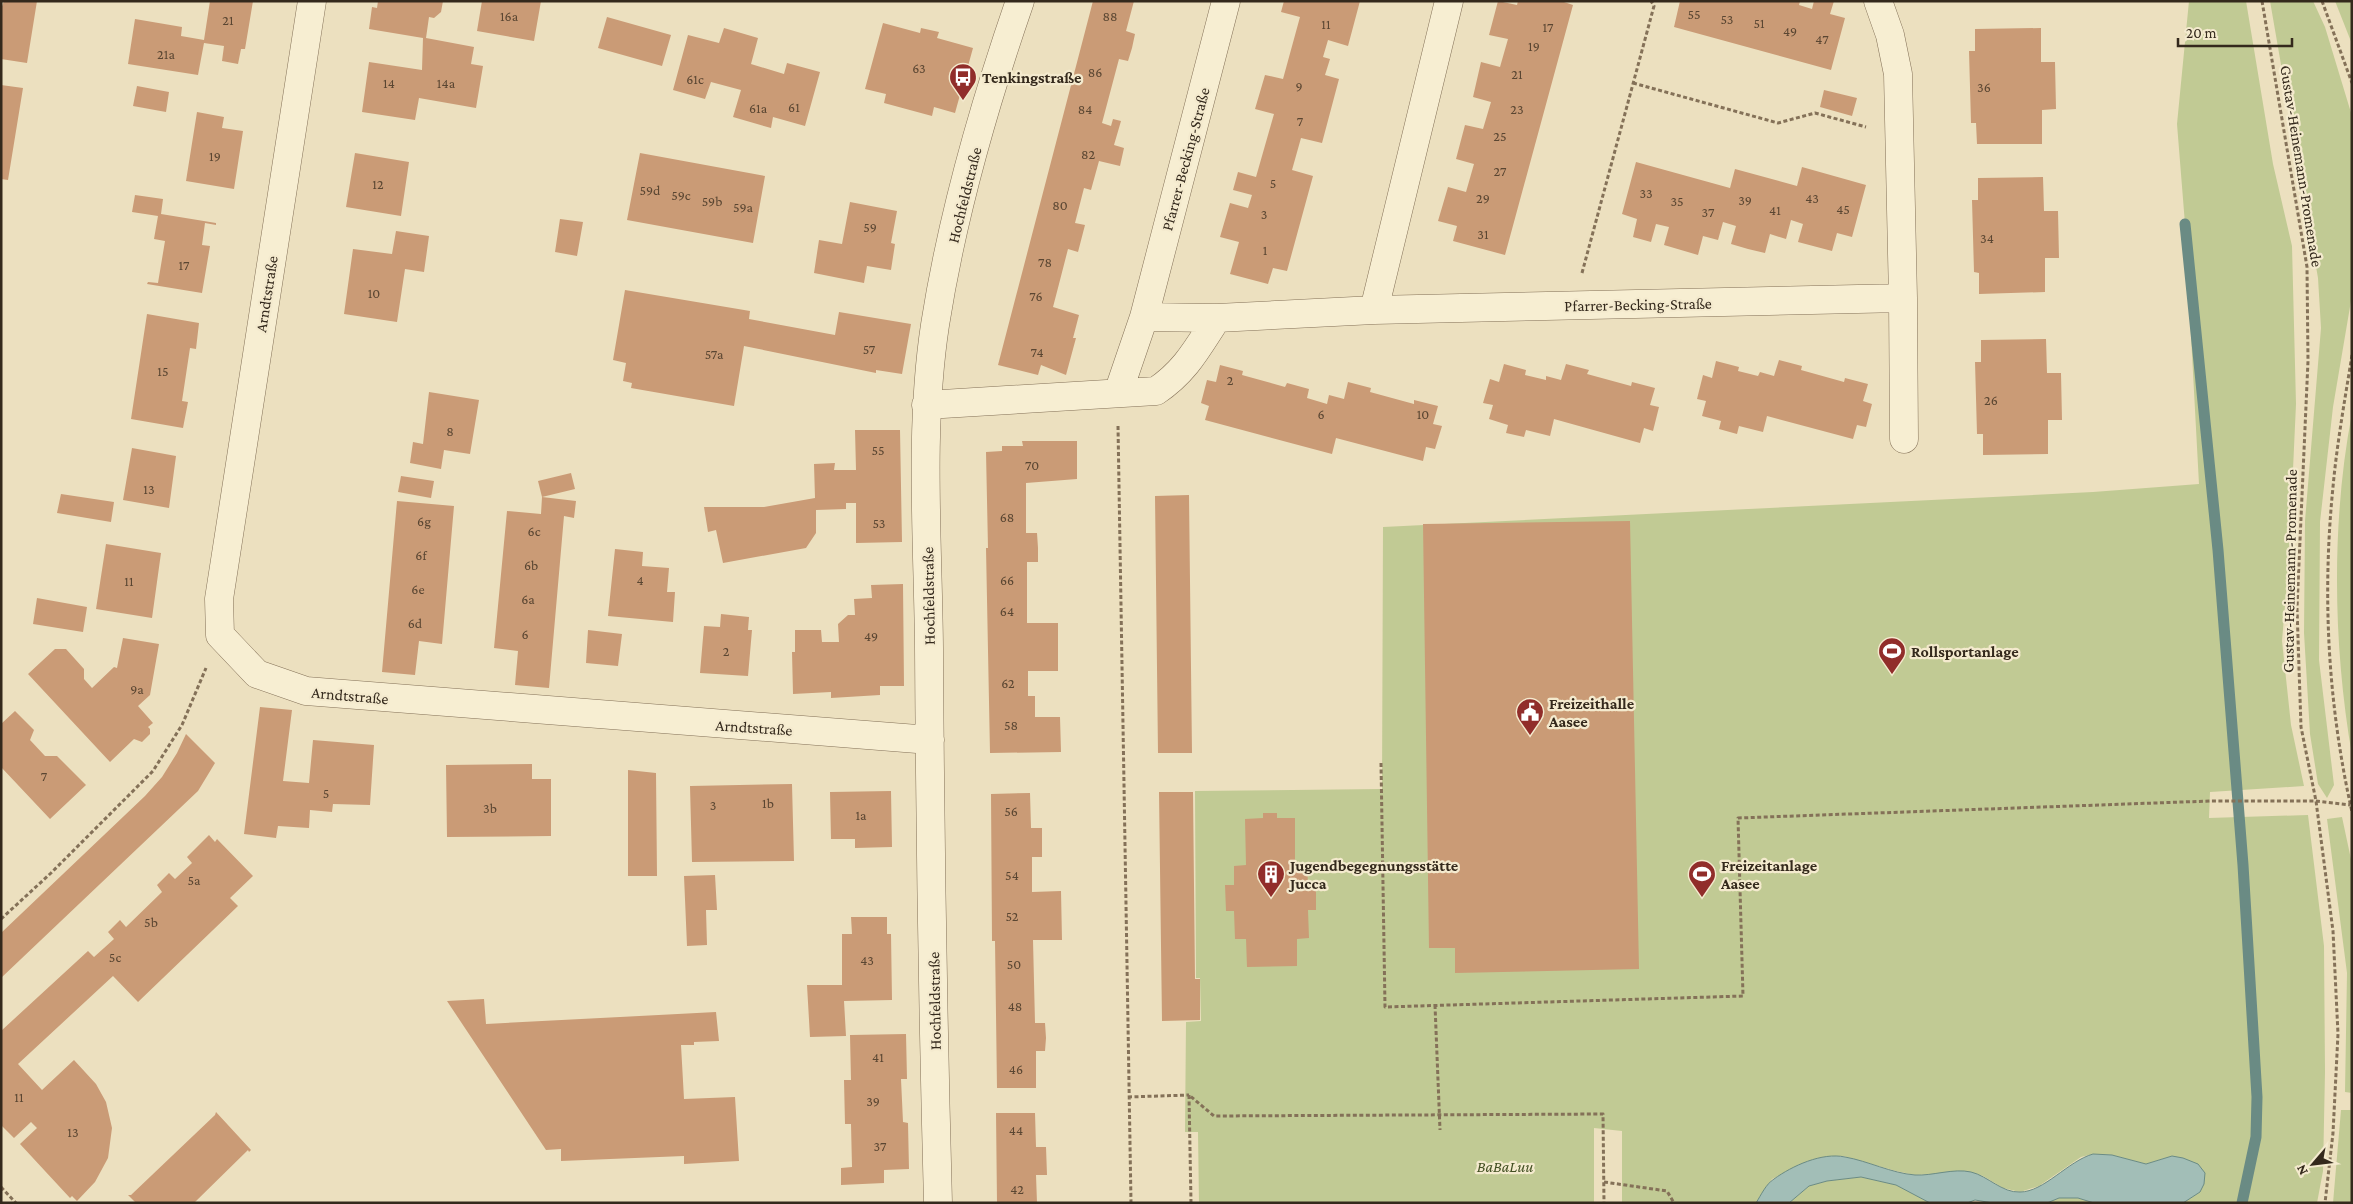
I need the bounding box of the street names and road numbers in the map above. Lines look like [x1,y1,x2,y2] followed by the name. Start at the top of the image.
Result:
[2277,64,2326,268] street label: Gustav-Heinemann-Promenade
[1158,86,1214,233] street label: Pfarrer-Becking-Straße
[944,145,985,245] street label: Hochfeldstraße
[252,255,281,334] street label: Arndtstraße
[1564,295,1712,315] street label: Pfarrer-Becking-Straße
[2279,469,2300,673] street label: Gustav-Heinemann-Promenade
[919,547,938,645] street label: Hochfeldstraße
[311,684,389,707] street label: Arndtstraße
[715,716,793,739] street label: Arndtstraße
[925,952,944,1050] street label: Hochfeldstraße

